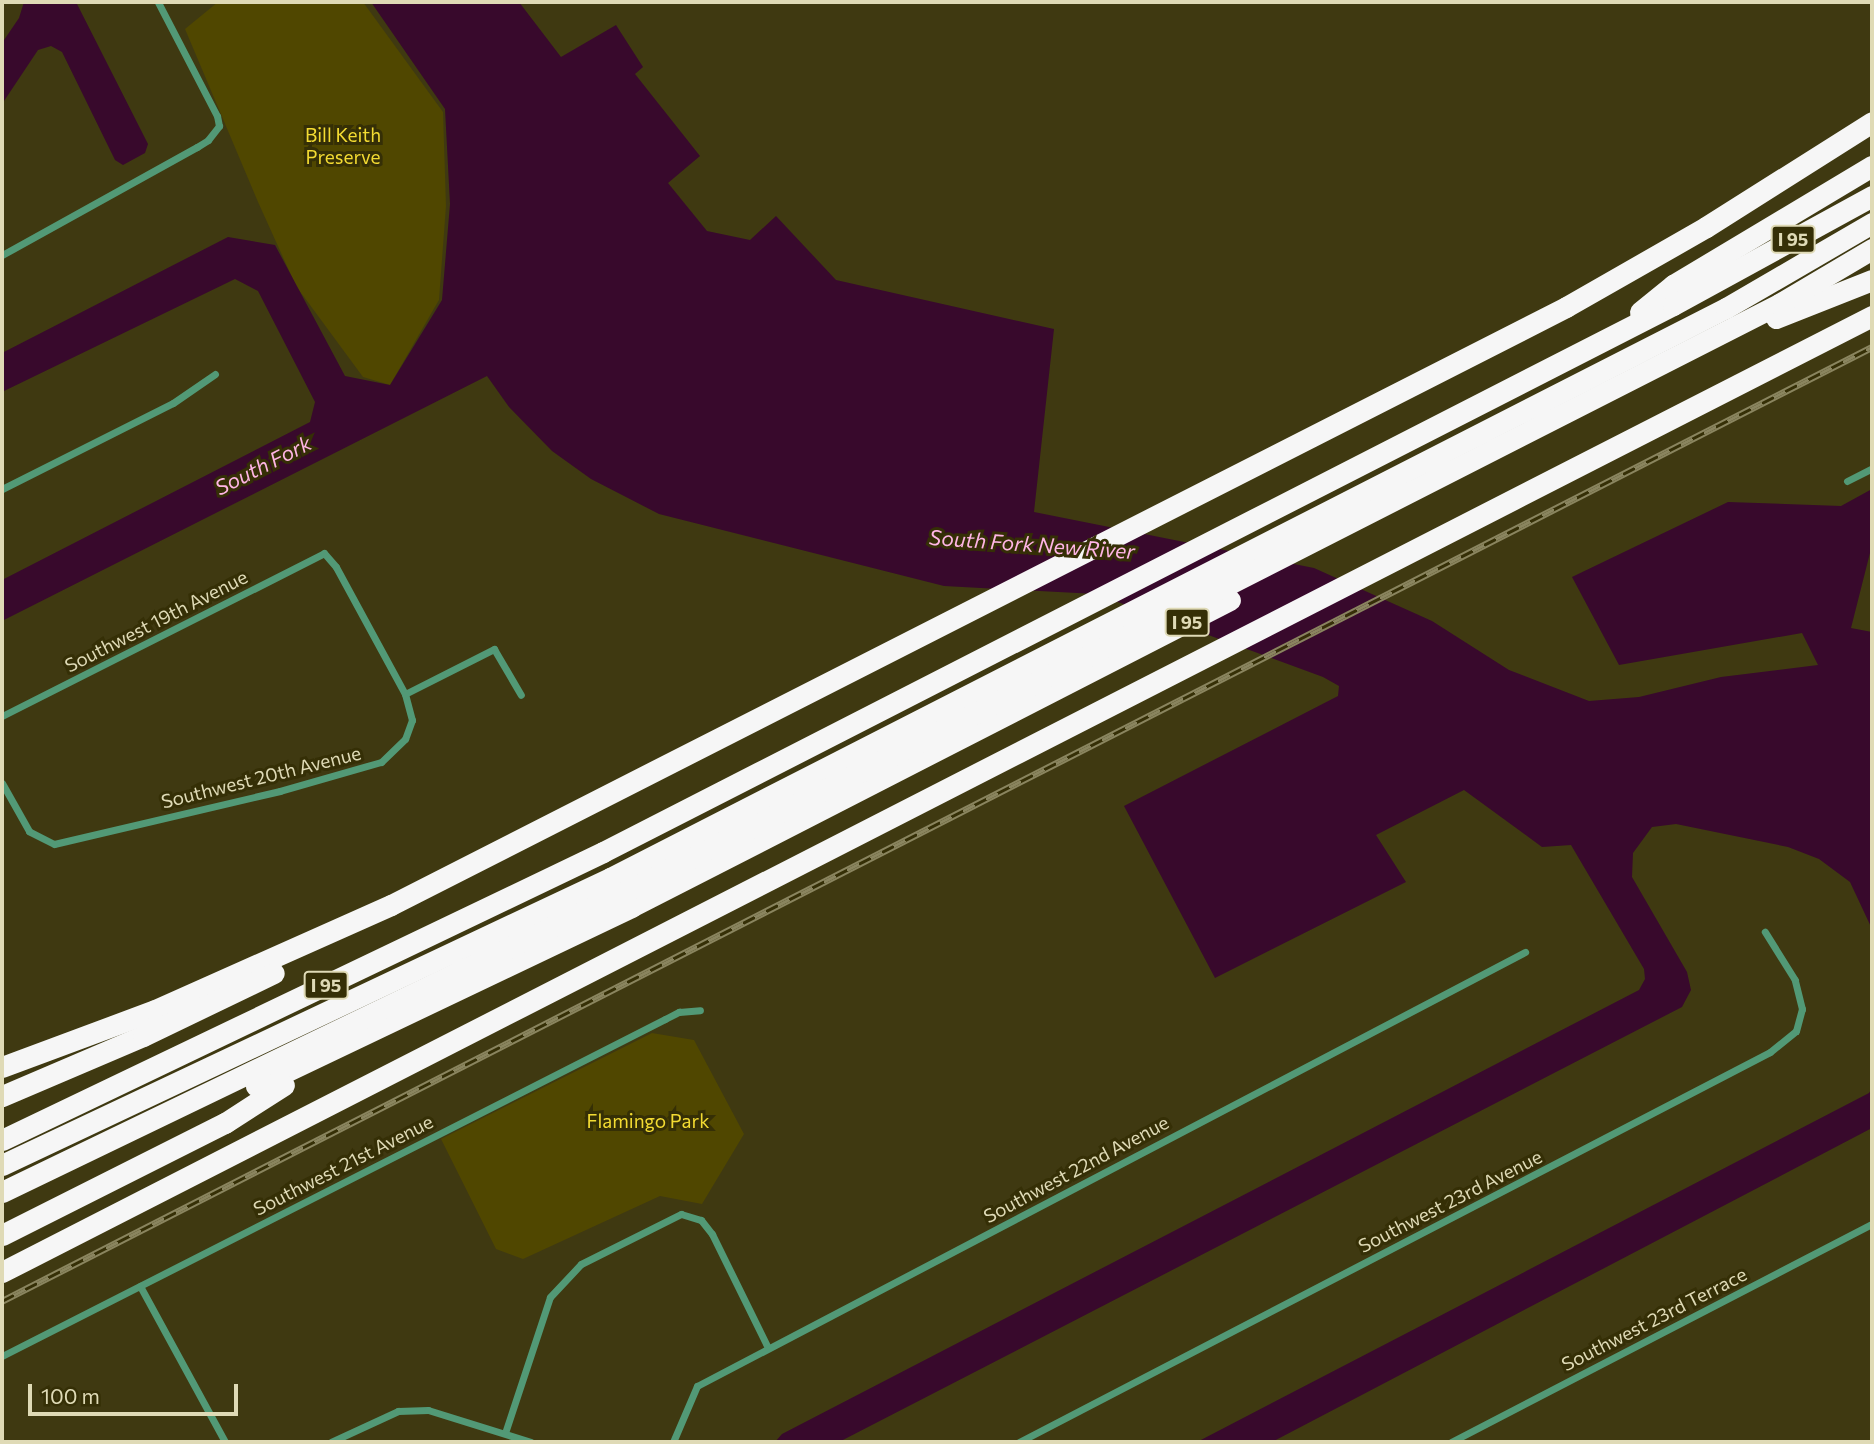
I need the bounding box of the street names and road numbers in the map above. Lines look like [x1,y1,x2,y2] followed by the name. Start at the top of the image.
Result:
[1770,225,1816,254] road number: I 95
[61,565,251,677] street label: Southwest 19th Avenue
[1164,608,1210,636] road number: I 95
[159,741,363,813] street label: Southwest 20th Avenue
[303,970,349,1000] road number: I 95
[249,1110,437,1220] street label: Southwest 21st Avenue
[980,1110,1172,1228] street label: Southwest 22nd Avenue
[1354,1145,1546,1257] street label: Southwest 23rd Avenue
[1558,1262,1750,1376] street label: Southwest 23rd Terrace

